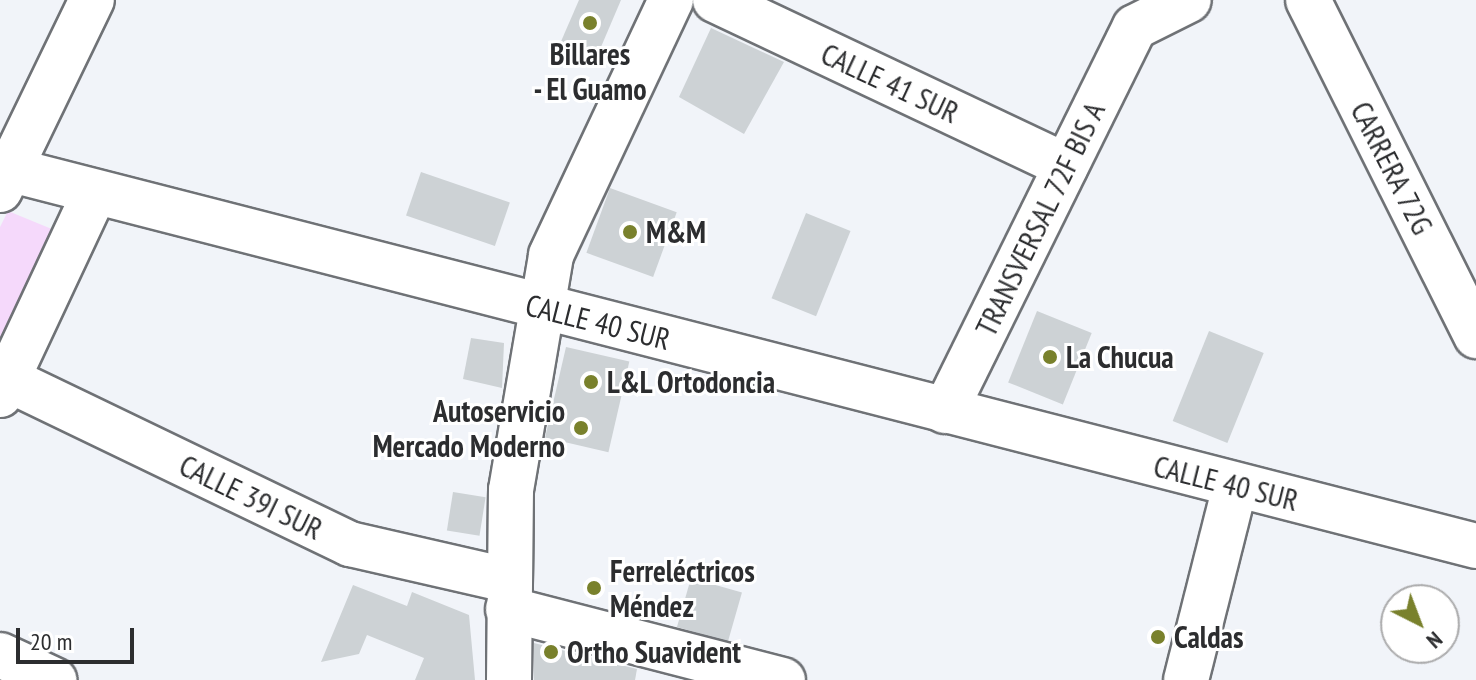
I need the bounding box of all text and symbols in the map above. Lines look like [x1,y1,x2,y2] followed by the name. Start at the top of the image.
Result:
[581,14,599,32] marker: Billares - El Guamo
[532,36,648,106] place label: Billares - El Guamo
[816,36,964,130] street label: CALLE 41 SUR
[967,95,1113,343] street label: TRANSVERSAL 72F BIS A
[1343,95,1441,241] street label: CARRERA 72G
[646,214,706,250] place label: M&M
[621,223,639,241] marker: M&M
[522,287,674,357] street label: CALLE 40 SUR
[1066,339,1174,375] place label: La Chucua
[1041,348,1059,366] marker: La Chucua
[607,364,777,400] place label: L&L Ortodoncia
[582,373,600,391] marker: L&L Ortodoncia
[373,393,565,464] place label: Autoservicio Mercado Moderno
[572,419,590,437] marker: Autoservicio Mercado Moderno
[174,447,328,547] street label: CALLE 39I SUR
[1150,448,1302,518] street label: CALLE 40 SUR
[610,553,755,624] place label: Ferreléctricos Méndez
[585,579,603,597] marker: Ferreléctricos Méndez
[1380,584,1460,664] north arrow
[20,612,138,662] scale bar
[1174,619,1243,655] place label: Caldas
[30,626,72,657] text: 20 m
[1421,626,1449,655] text: N
[1149,628,1167,646] marker: Caldas
[567,634,741,670] place label: Ortho Suavident
[542,643,560,661] marker: Ortho Suavident

